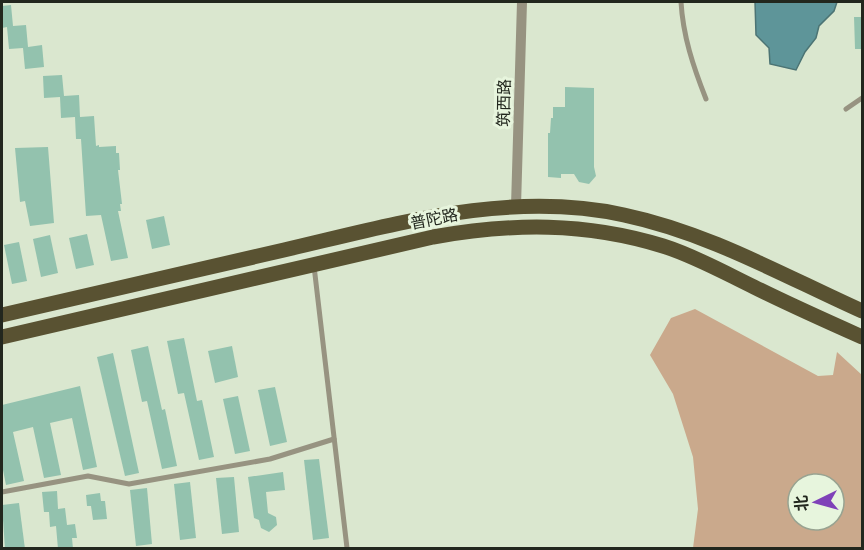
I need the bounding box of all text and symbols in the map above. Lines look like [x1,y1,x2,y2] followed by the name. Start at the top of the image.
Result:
[494,79,514,127] street label: 筑西路
[409,205,459,233] street label: 普陀路
[786,472,846,532] north arrow
[791,494,812,512] text: 北

